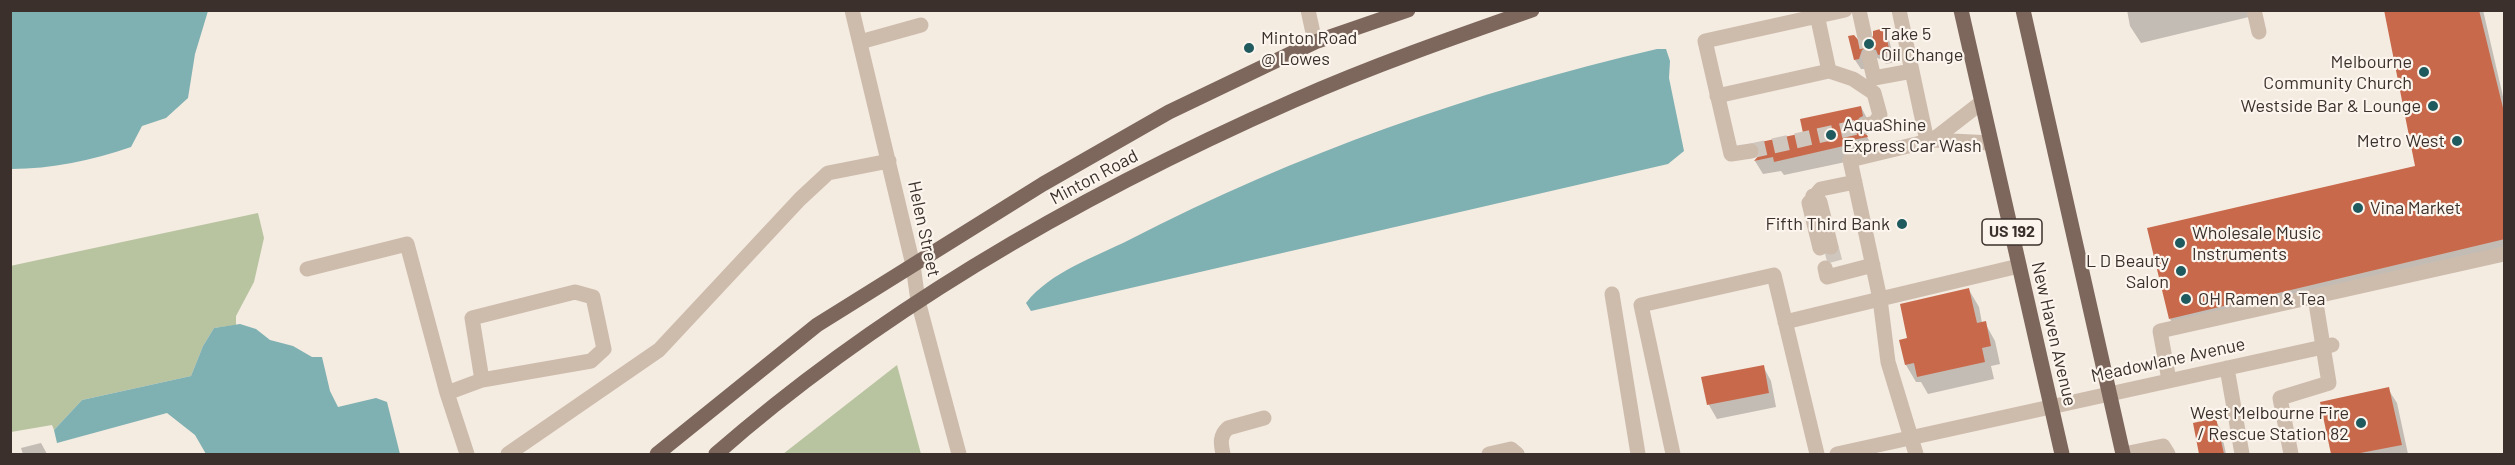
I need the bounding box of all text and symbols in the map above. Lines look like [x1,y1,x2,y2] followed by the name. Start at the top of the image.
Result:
[1881,23,1963,66] place label: Take 5 Oil Change
[1261,27,1357,70] place label: Minton Road @ Lowes
[1862,37,1876,51] marker: Take 5 Oil Change
[1242,41,1256,55] marker: Minton Road @ Lowes
[2263,51,2412,94] place label: Melbourne Community Church
[2417,65,2431,79] marker: Melbourne Community Church
[2241,95,2421,117] place label: Westside Bar & Lounge
[2426,99,2440,113] marker: Westside Bar & Lounge
[1843,114,1982,156] place label: AquaShine Express Car Wash
[1824,128,1838,142] marker: AquaShine Express Car Wash
[2357,130,2445,152] place label: Metro West
[2450,134,2464,148] marker: Metro West
[1046,145,1142,209] street label: Minton Road
[903,179,945,279] street label: Helen Street
[2370,197,2461,219] place label: Vina Market
[2351,201,2365,215] marker: Vina Market
[1765,213,1890,235] place label: Fifth Third Bank
[1895,217,1909,231] marker: Fifth Third Bank
[1982,219,2042,245] road number: US 192
[2192,222,2321,264] place label: Wholesale Music Instruments
[2173,236,2187,250] marker: Wholesale Music Instruments
[2086,250,2169,292] place label: L D Beauty Salon
[2027,260,2081,408] street label: New Haven Avenue
[2174,264,2188,278] marker: L D Beauty Salon
[2198,288,2326,310] place label: OH Ramen & Tea
[2179,292,2193,306] marker: OH Ramen & Tea
[2089,333,2247,387] street label: Meadowlane Avenue
[2190,402,2349,444] place label: West Melbourne Fire / Rescue Station 82
[2354,416,2368,430] marker: West Melbourne Fire / Rescue Station 82

